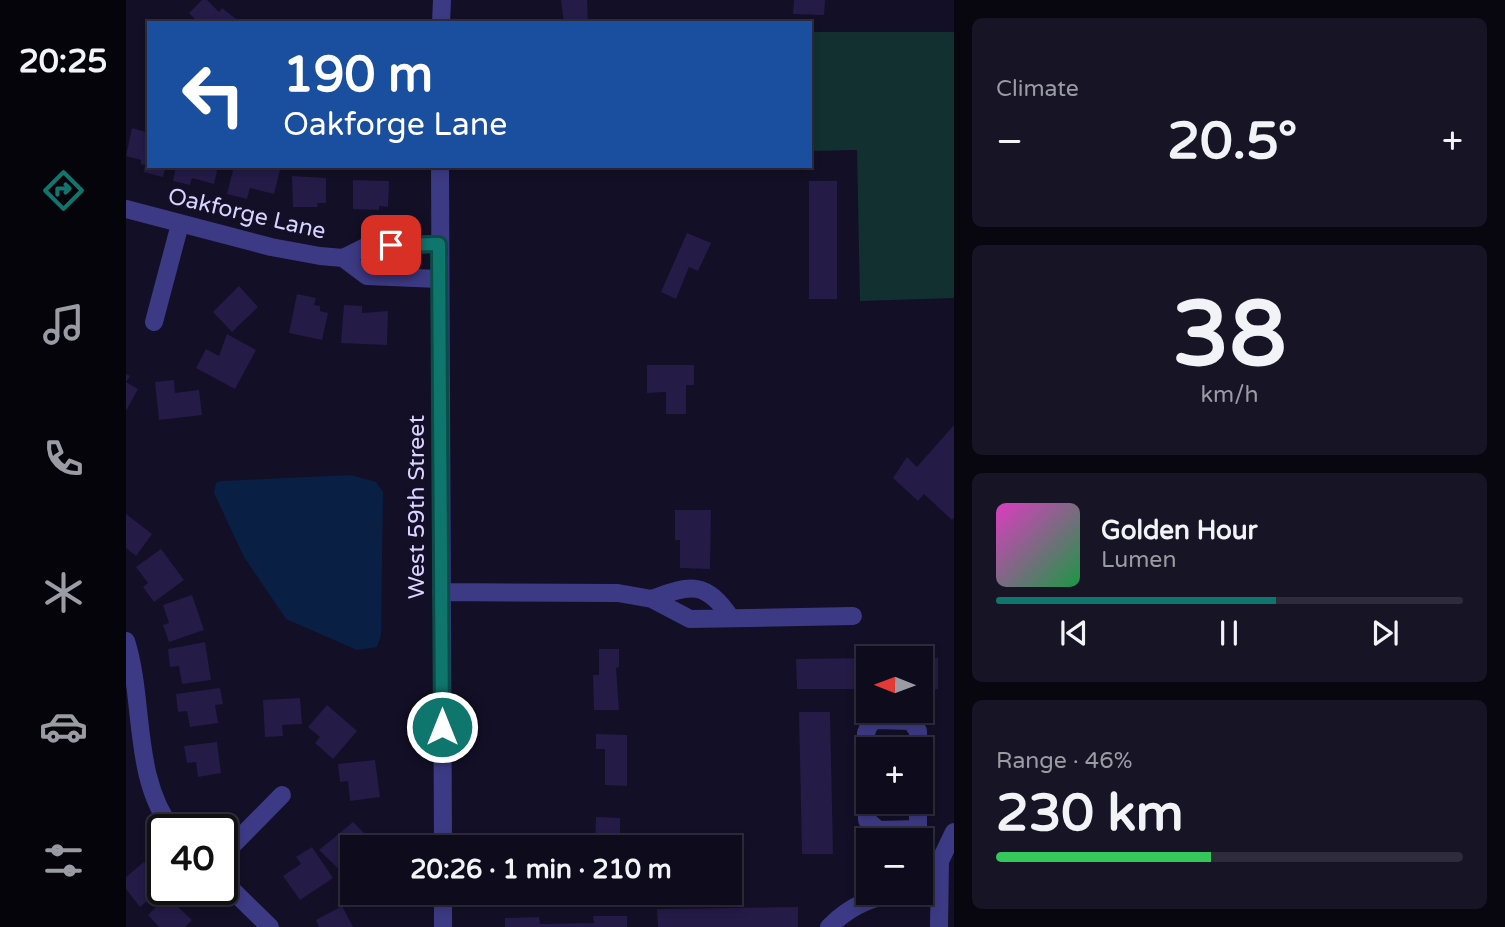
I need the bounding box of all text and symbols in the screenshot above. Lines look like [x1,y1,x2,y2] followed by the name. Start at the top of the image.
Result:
[19,43,107,81] text: 20:25
[283,46,433,105] text: 190 m
[168,49,259,140] icon: left
[996,75,1079,103] text: Climate
[283,106,507,144] text: Oakforge Lane
[1167,110,1297,173] text: 20.5°
[996,119,1023,165] text: −
[1442,119,1463,165] text: +
[39,166,88,215] icon: directions
[165,182,328,246] street label: Oakforge Lane
[361,215,421,275] pin
[372,226,410,264] icon: arrive
[1172,280,1287,390] text: 38
[39,300,88,349] icon: music
[1201,381,1258,409] text: km/h
[403,415,431,599] street label: West 59th Street
[39,434,88,483] icon: phone
[1101,515,1258,546] text: Golden Hour
[1101,546,1176,574] text: Lumen
[39,568,88,617] icon: climate
[1055,614,1093,652] icon: previous
[1210,614,1248,652] icon: pause
[1366,614,1404,652] icon: next
[856,646,933,723] north arrow
[856,646,933,905] map controls
[405,690,479,764] position arrow
[39,702,88,751] icon: car
[856,737,933,814] button: +
[996,747,1132,775] text: Range · 46%
[996,782,1184,845] text: 230 km
[147,814,238,905] speed limit sign: 40
[856,828,933,905] button: −
[39,836,88,885] icon: filters
[410,854,672,885] text: 20:26 · 1 min · 210 m

